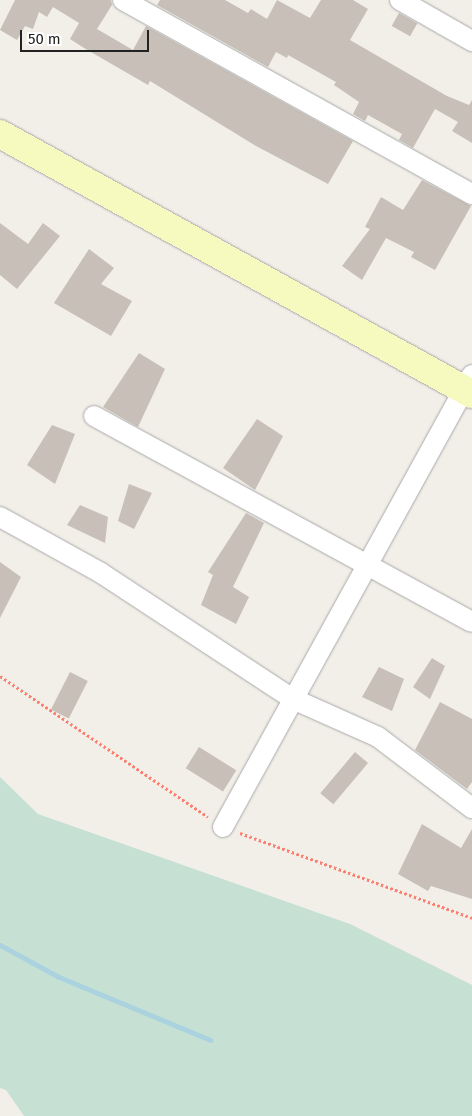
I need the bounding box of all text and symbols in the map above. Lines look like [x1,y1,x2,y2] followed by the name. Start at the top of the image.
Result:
[22,20,151,52] scale bar
[28,30,61,48] text: 50 m

